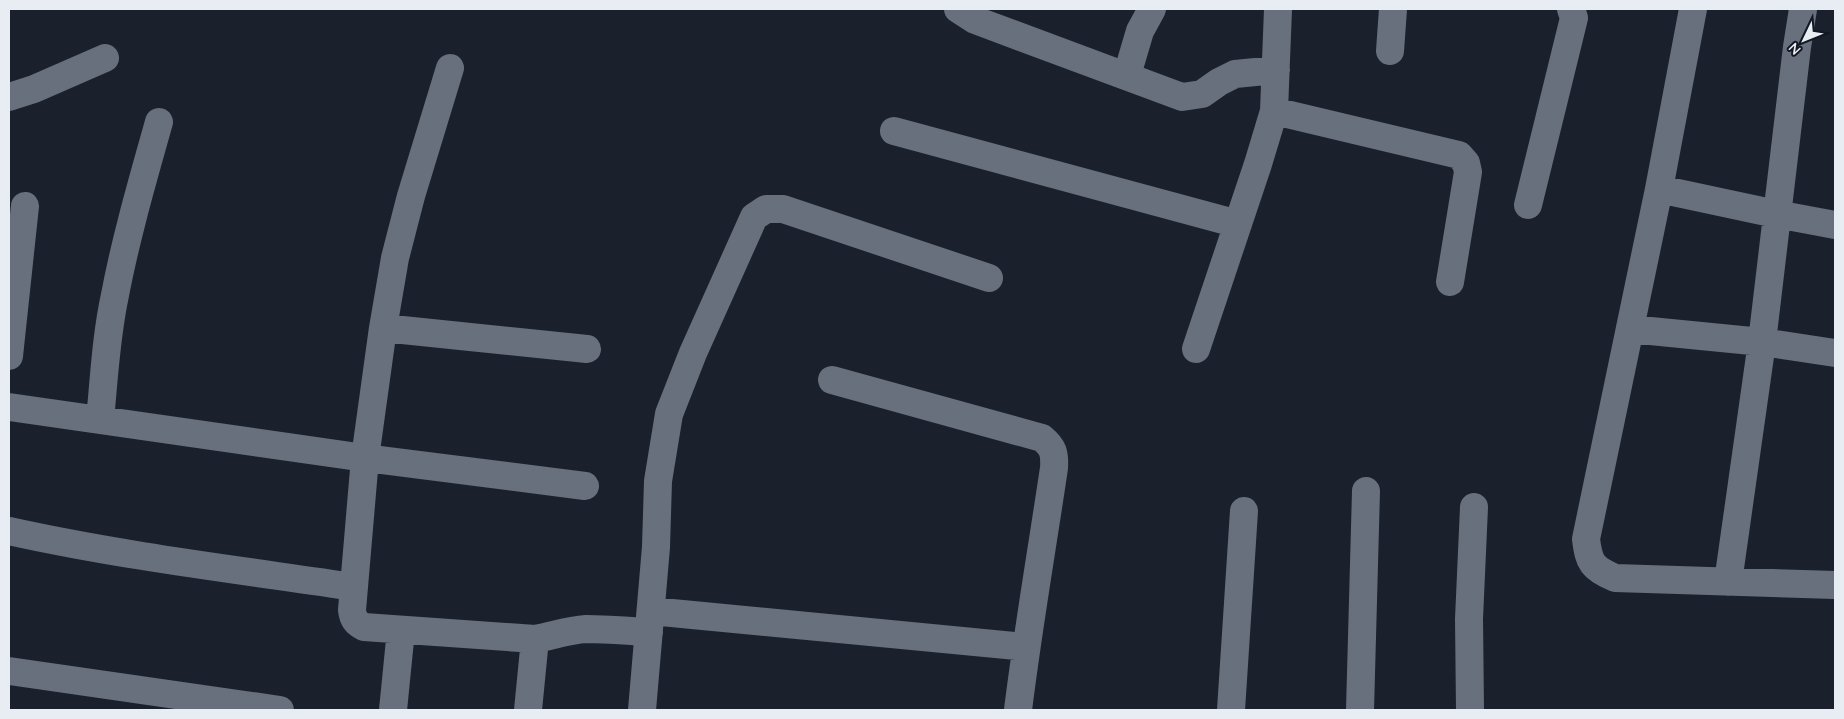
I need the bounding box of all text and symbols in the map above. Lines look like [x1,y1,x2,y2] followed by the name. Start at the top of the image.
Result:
[1779,15,1829,65] north arrow
[1784,39,1805,59] text: N

